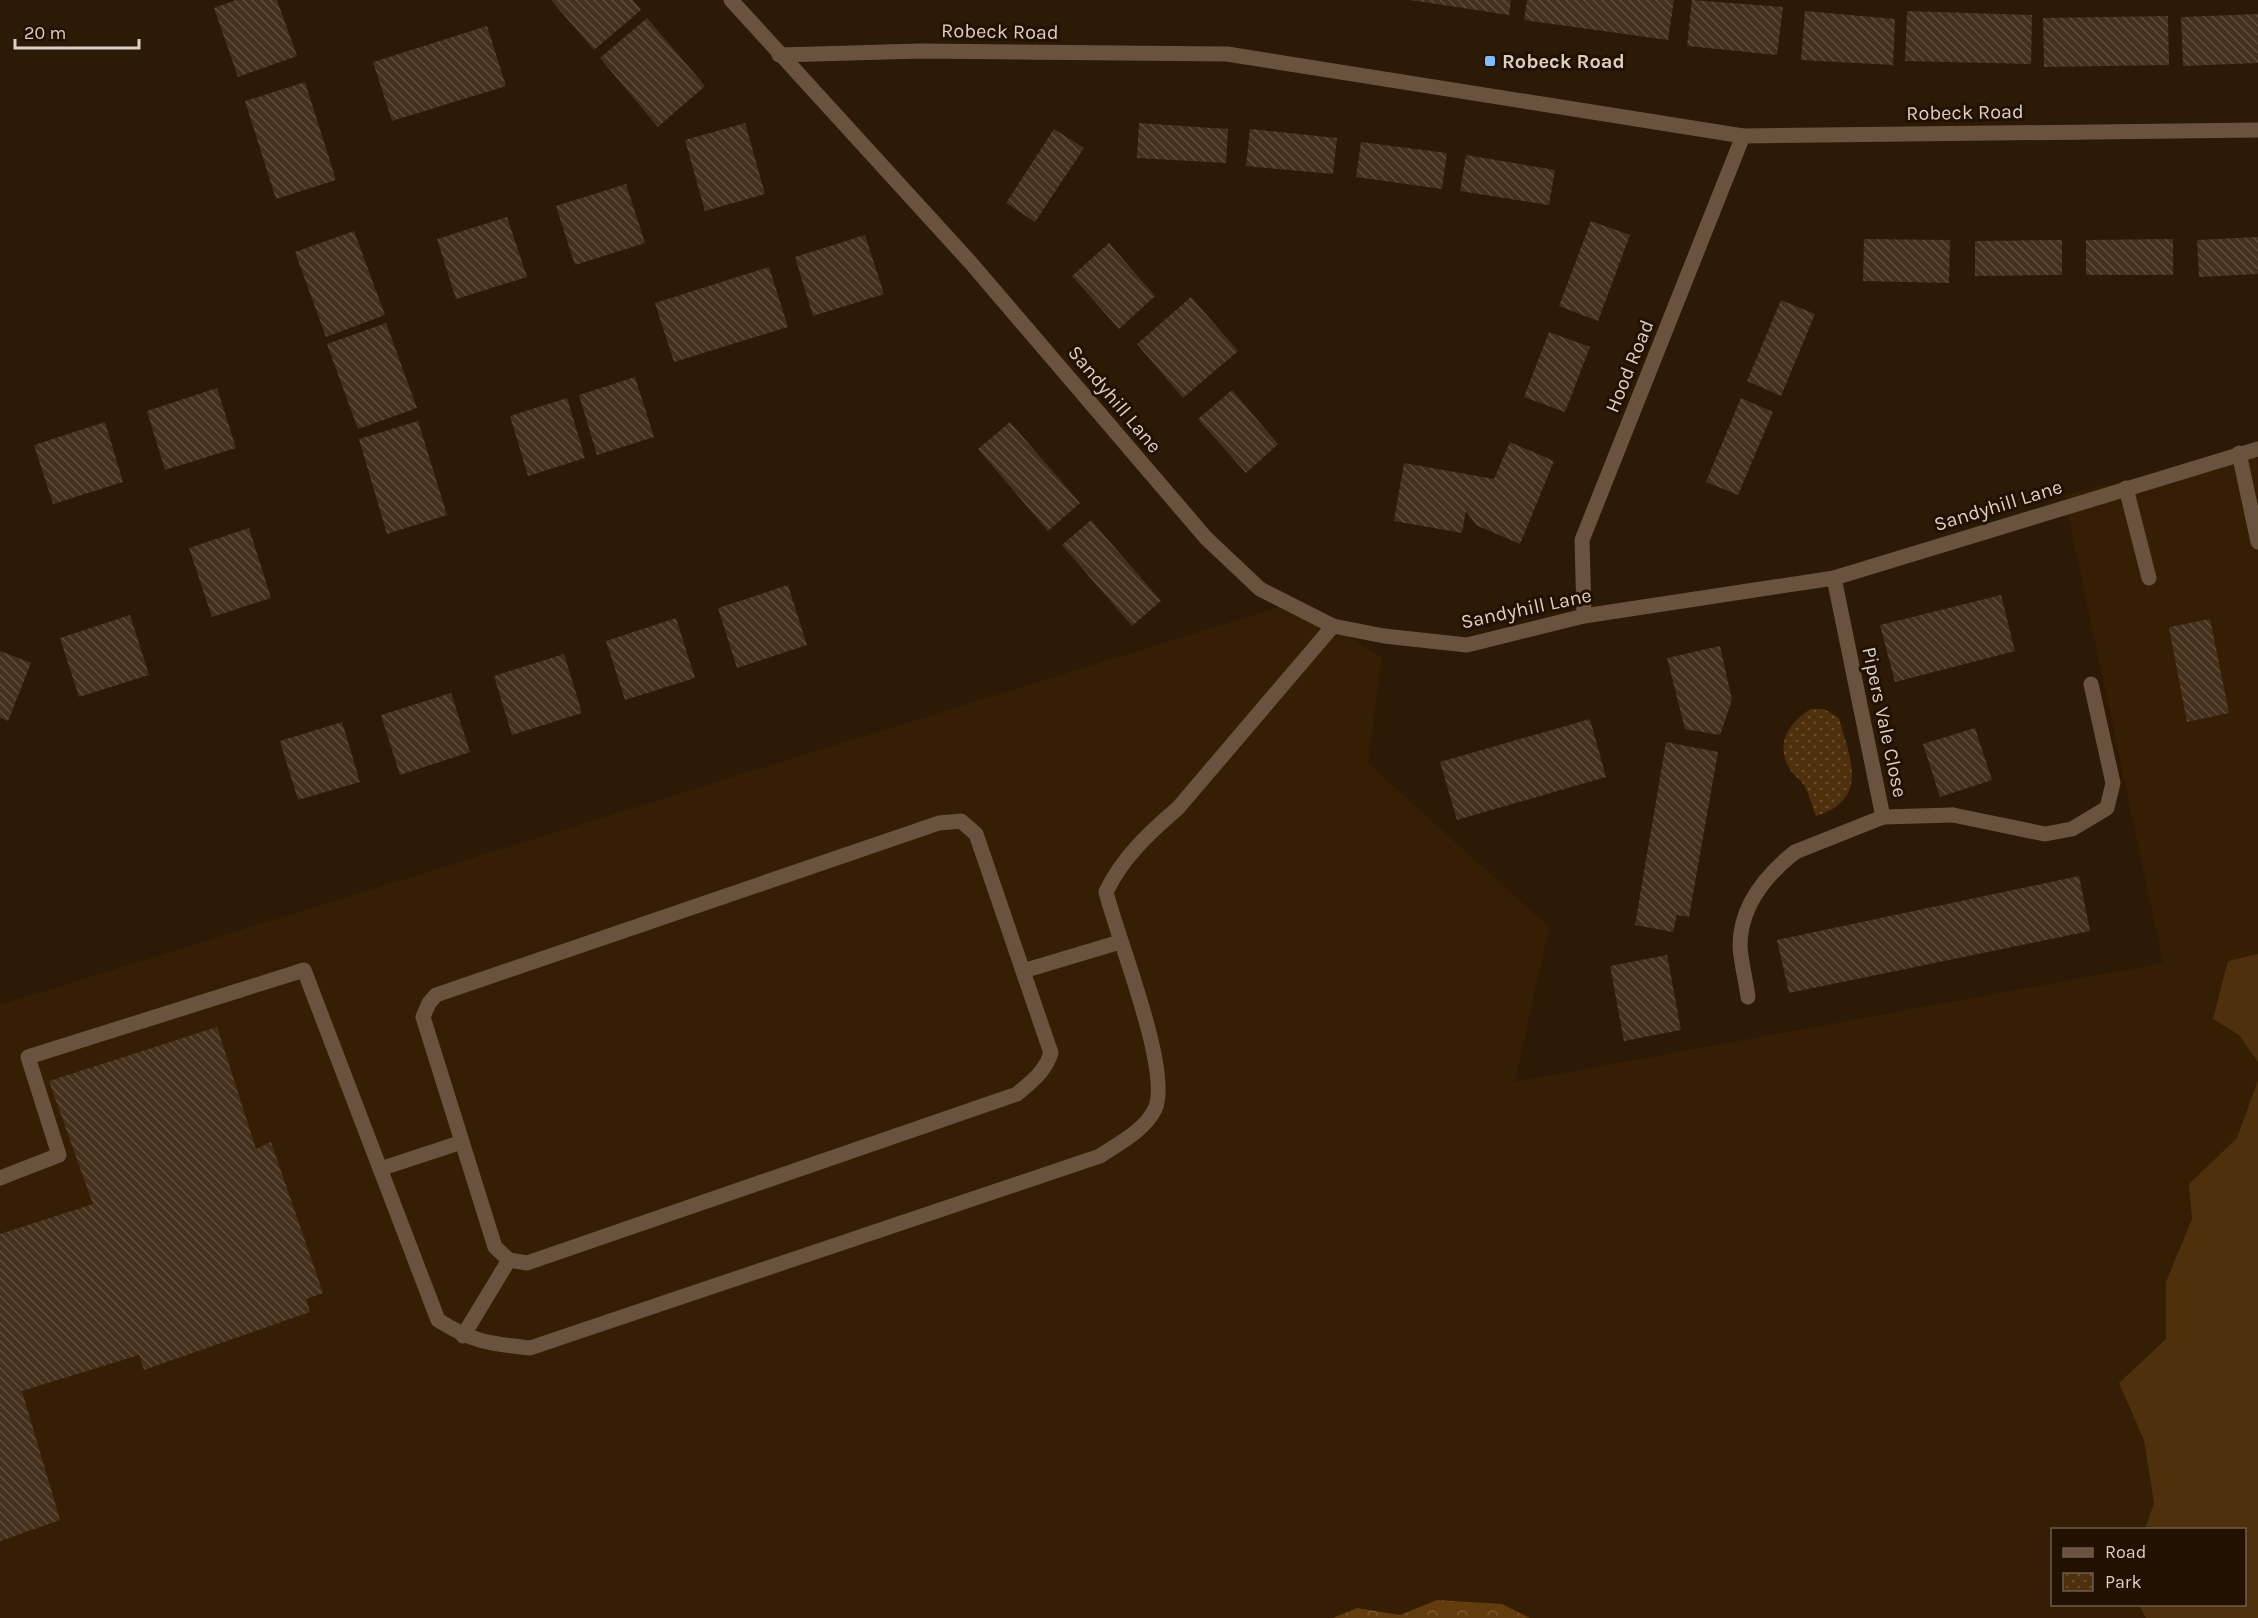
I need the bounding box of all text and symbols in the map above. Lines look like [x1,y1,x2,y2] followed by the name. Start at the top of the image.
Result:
[15,12,140,50] scale bar
[941,19,1059,44] street label: Robeck Road
[24,22,66,44] text: 20 m
[1502,50,1625,73] place label: Robeck Road
[1483,54,1497,68] marker: Robeck Road
[1906,100,2024,125] street label: Robeck Road
[1600,317,1658,416] street label: Hood Road
[1063,341,1166,458] street label: Sandyhill Lane
[1931,475,2065,536] street label: Sandyhill Lane
[1459,583,1594,634] street label: Sandyhill Lane
[1857,645,1912,799] street label: Pipers Vale Close
[2051,1528,2246,1606] legend
[2105,1541,2146,1563] text: Road
[2105,1571,2142,1593] text: Park

